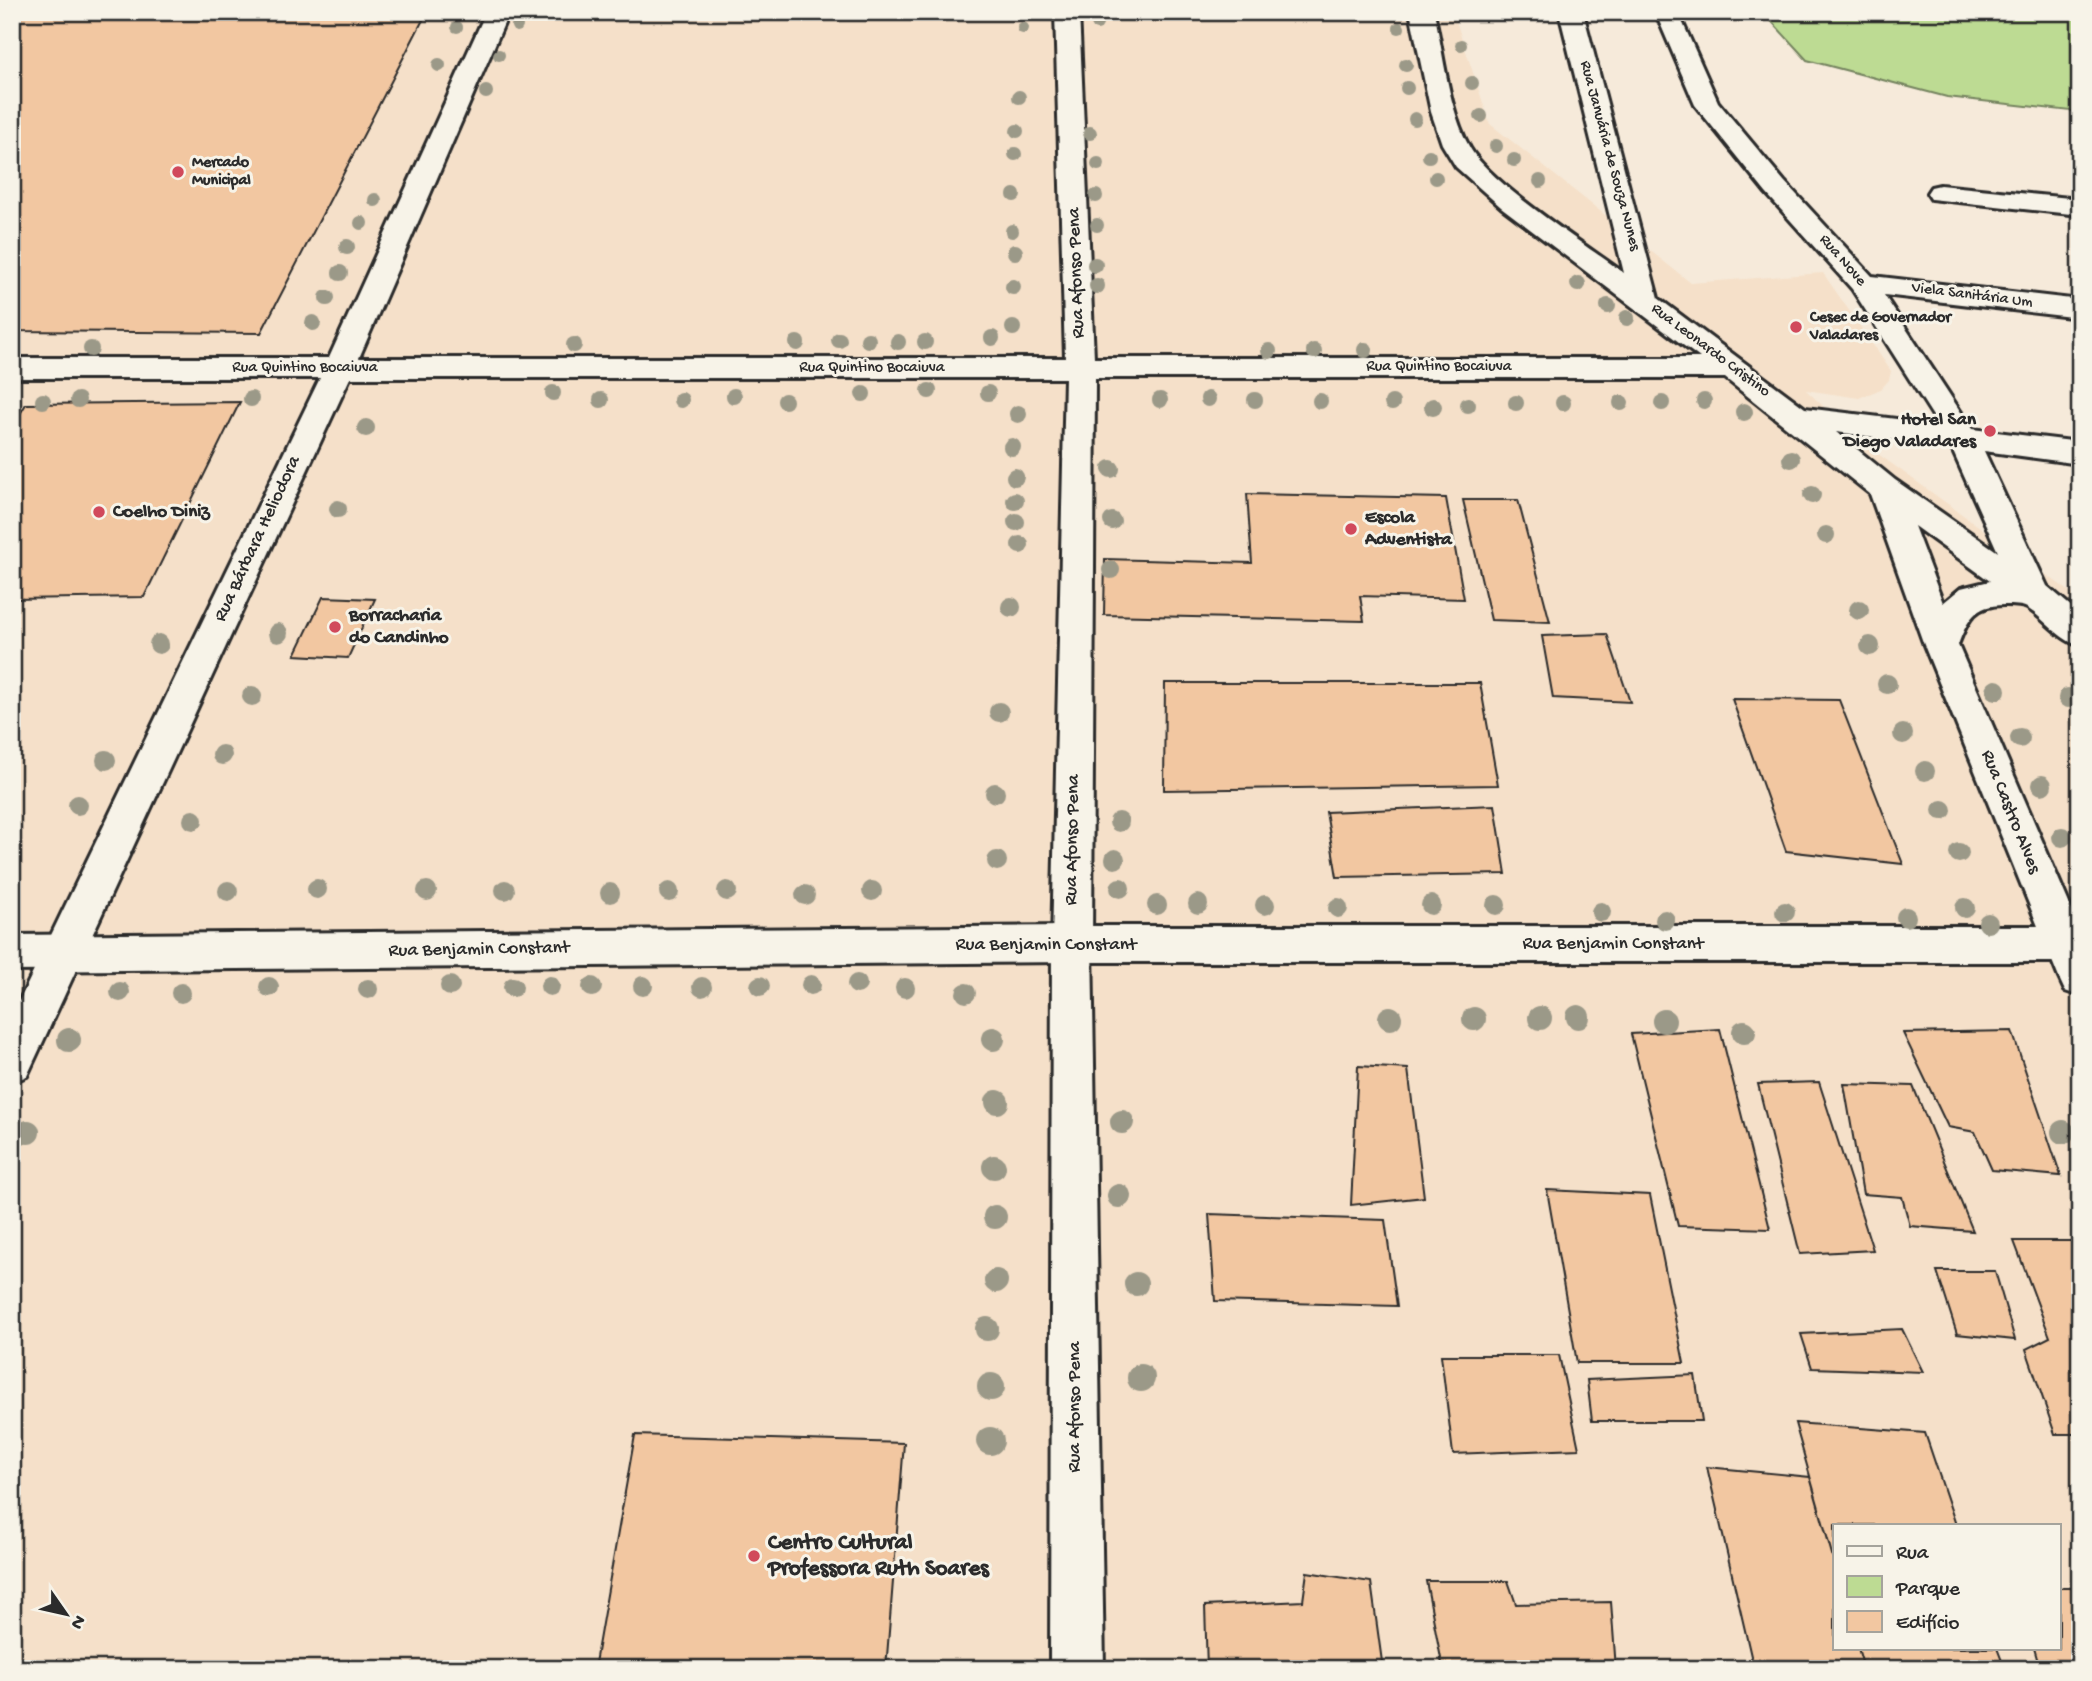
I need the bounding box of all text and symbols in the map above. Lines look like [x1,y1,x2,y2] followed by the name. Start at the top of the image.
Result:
[1574,59,1644,254] street label: Rua Januária de Souza Nunes
[192,154,251,191] place label: Mercado Municipal
[170,164,186,180] marker: Mercado Municipal
[1063,206,1091,339] street label: Rua Afonso Pena
[1814,231,1870,291] street label: Rua Nove
[1909,279,2034,313] street label: Viela Sanitária Um
[1647,300,1773,402] street label: Rua Leonardo Cristino
[1809,309,1953,346] place label: Cesec de Governador Valadares
[1788,319,1804,335] marker: Cesec de Governador Valadares
[1366,358,1513,377] street label: Rua Quintino Bocaiuva
[232,359,379,378] street label: Rua Quintino Bocaiuva
[799,359,946,378] street label: Rua Quintino Bocaiuva
[1841,409,1977,454] place label: Hotel San Diego Valadares
[1982,423,1998,439] marker: Hotel San Diego Valadares
[209,451,307,626] street label: Rua Bárbara Heliodora
[112,501,211,524] place label: Coelho Diniz
[91,504,107,520] marker: Coelho Diniz
[1364,507,1453,552] place label: Escola Adventista
[1343,521,1359,537] marker: Escola Adventista
[348,605,449,650] place label: Borracharia do Candinho
[327,619,343,635] marker: Borracharia do Candinho
[1975,747,2046,878] street label: Rua Castro Alves
[1060,773,1086,906] street label: Rua Afonso Pena
[1523,933,1706,956] street label: Rua Benjamin Constant
[956,934,1139,957] street label: Rua Benjamin Constant
[388,937,572,963] street label: Rua Benjamin Constant
[1064,1340,1087,1473] street label: Rua Afonso Pena
[1833,1524,2060,1650] legend
[766,1530,990,1583] place label: Centro Cultural Professora Ruth Soares
[1896,1542,1930,1567] text: Rua
[746,1548,762,1564] marker: Centro Cultural Professora Ruth Soares
[1895,1578,1961,1603] text: Parque
[32,1580,102,1650] north arrow
[64,1610,90,1633] text: N
[1896,1612,1960,1637] text: Edifício

